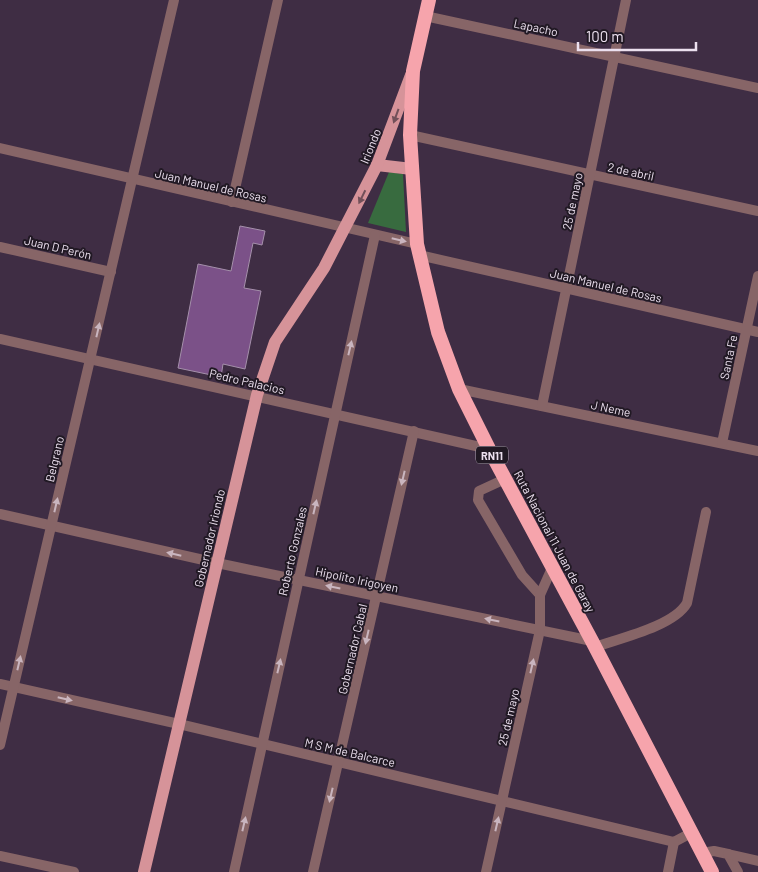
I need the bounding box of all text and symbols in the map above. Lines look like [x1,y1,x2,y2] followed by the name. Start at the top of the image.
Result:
[513,15,559,39] street label: Lapacho
[578,20,696,52] scale bar
[586,27,624,45] text: 100 m
[392,109,399,124] one-way arrow
[357,126,383,166] street label: Iriondo
[607,159,655,183] street label: 2 de abril
[154,165,269,205] street label: Juan Manuel de Rosas
[559,171,585,231] street label: 25 de mayo
[358,190,366,204] one-way arrow
[23,232,93,262] street label: Juan D Perón
[391,236,406,244] one-way arrow
[549,265,664,305] street label: Juan Manuel de Rosas
[94,322,102,337] one-way arrow
[716,333,740,381] street label: Santa Fe
[346,341,354,356] one-way arrow
[208,366,286,397] street label: Pedro Palacios
[590,397,632,419] street label: J Neme
[42,435,66,483] street label: Belgrano
[476,446,508,464] road number: RN11
[512,468,599,615] street label: Ruta Nacional 11 Juan de Garay
[399,471,407,486] one-way arrow
[191,488,227,588] street label: Gobernador Iriondo
[52,497,60,513] one-way arrow
[311,500,319,515] one-way arrow
[275,505,309,597] street label: Roberto Gonzales
[166,549,182,557] one-way arrow
[314,563,400,595] street label: Hipolito Irigoyen
[326,583,341,591] one-way arrow
[335,602,369,696] street label: Gobernador Cabal
[484,616,500,624] one-way arrow
[363,629,371,644] one-way arrow
[15,656,23,671] one-way arrow
[276,657,284,673] one-way arrow
[528,658,536,673] one-way arrow
[495,687,521,747] street label: 25 de mayo
[57,695,72,703] one-way arrow
[303,735,397,769] street label: M S M de Balcarce
[327,788,335,803] one-way arrow
[493,816,501,832] one-way arrow
[240,817,248,832] one-way arrow

